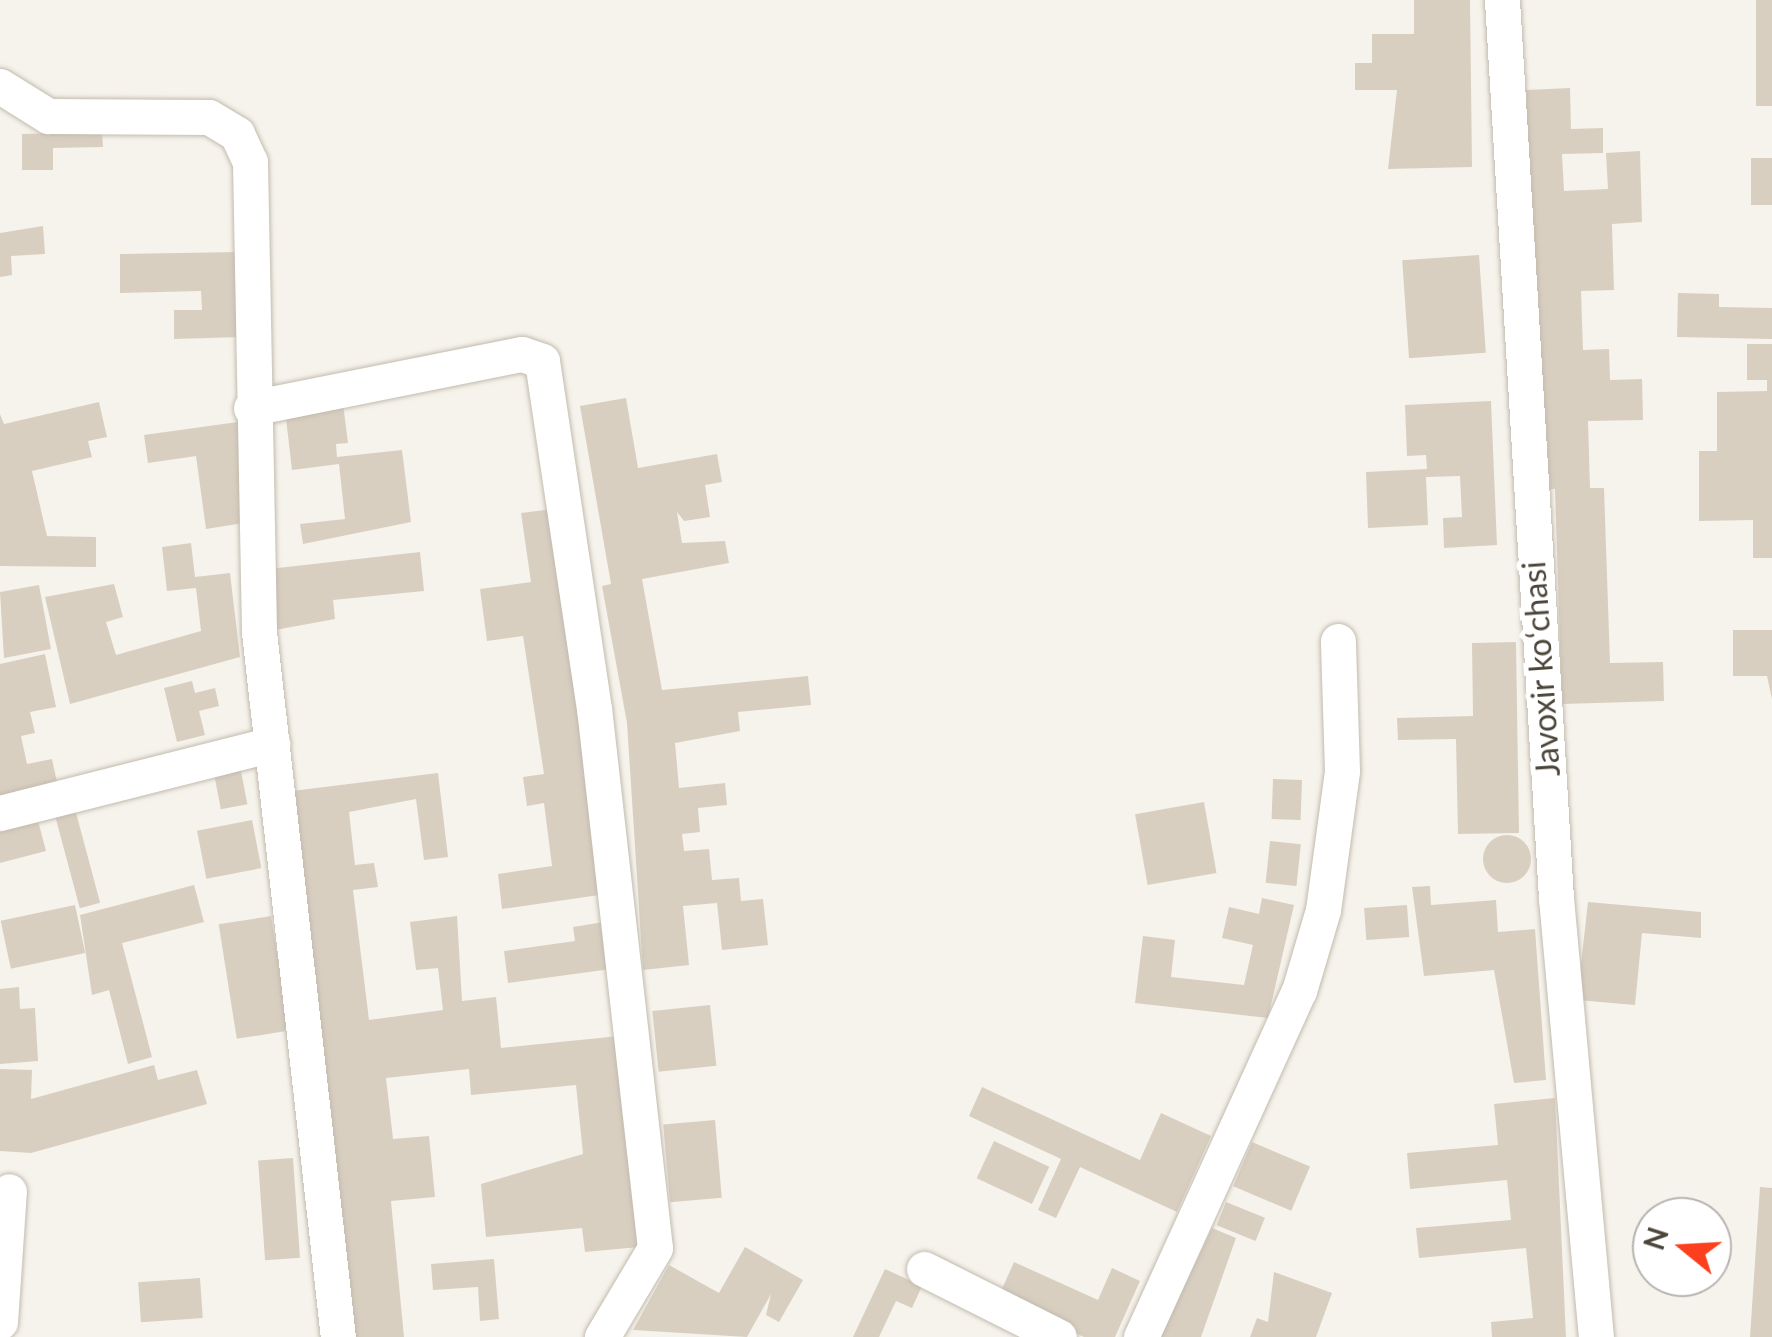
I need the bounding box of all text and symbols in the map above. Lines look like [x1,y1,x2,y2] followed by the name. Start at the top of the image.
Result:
[1514,560,1568,778] street label: Javoxir koʻchasi
[1632,1197,1732,1297] north arrow
[1636,1223,1675,1254] text: N

